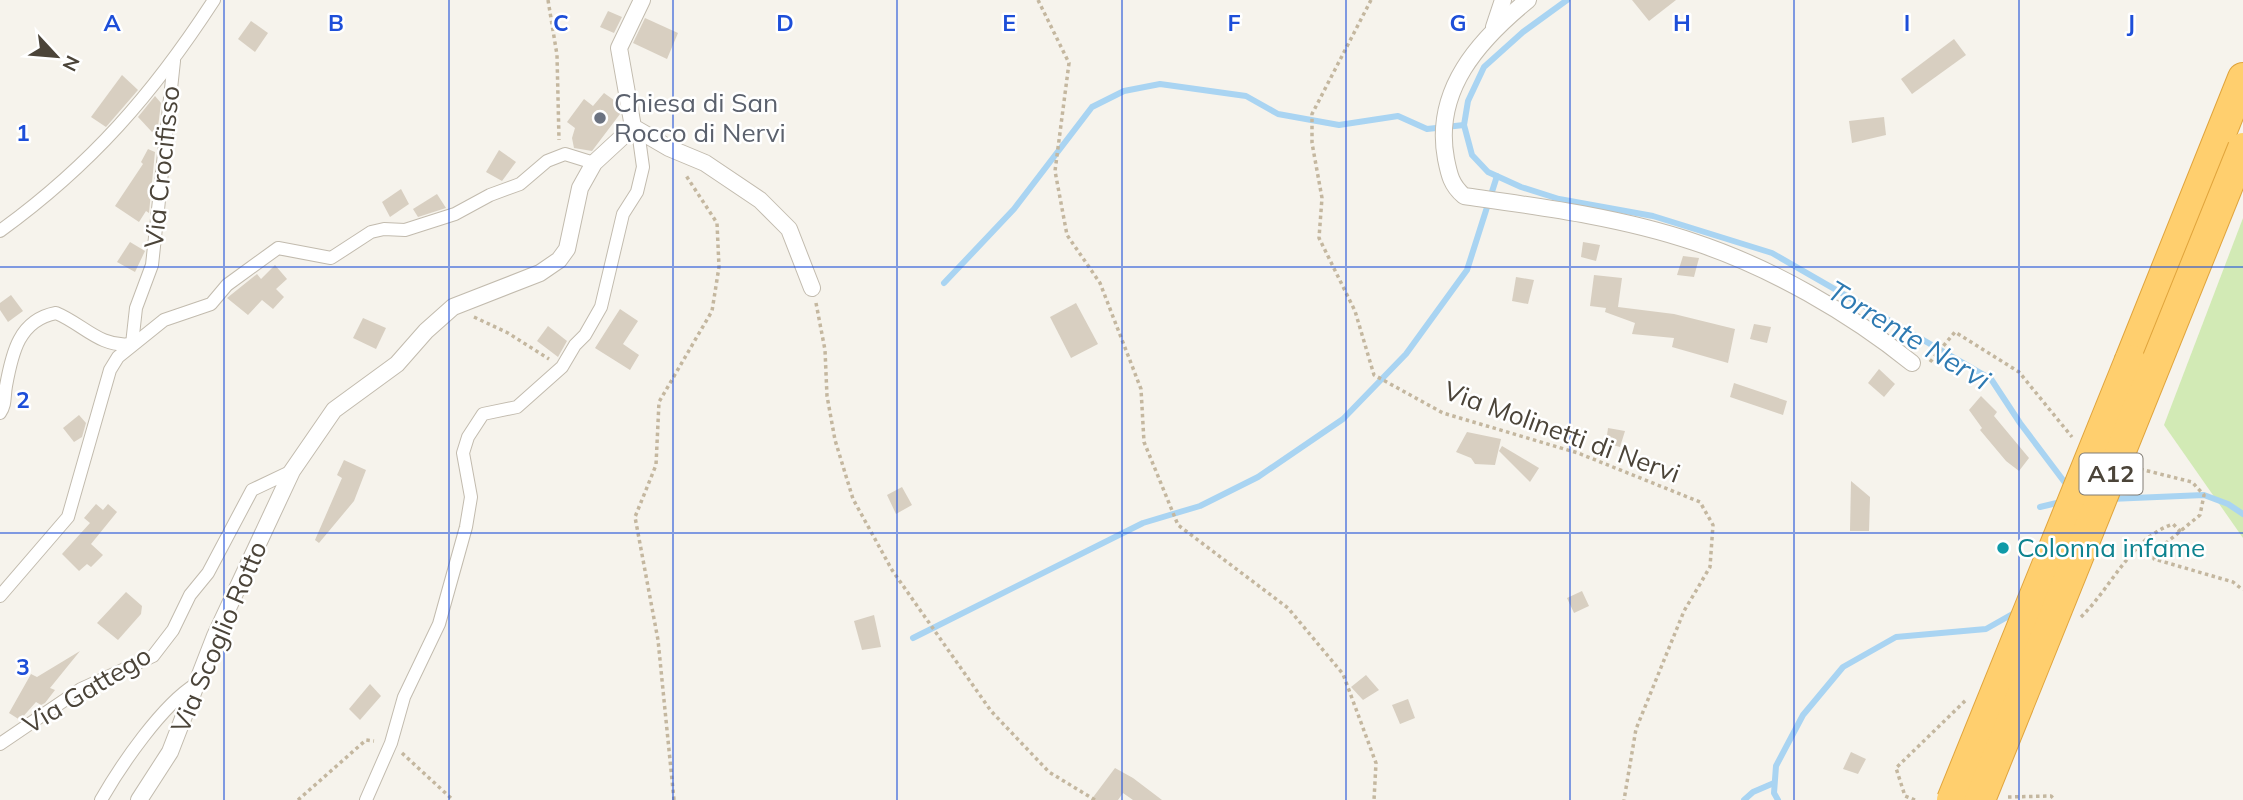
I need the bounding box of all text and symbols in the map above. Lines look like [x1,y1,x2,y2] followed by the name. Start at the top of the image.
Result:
[103,8,121,37] text: A
[328,8,344,37] text: B
[553,8,569,37] text: C
[776,8,794,37] text: D
[1002,8,1016,37] text: E
[1227,8,1241,37] text: F
[1449,8,1467,37] text: G
[1673,8,1691,37] text: H
[1904,8,1910,37] text: I
[2127,8,2135,37] text: J
[21,21,91,91] north arrow
[57,52,85,75] text: N
[137,84,186,250] street label: Via Crocifisso
[614,86,786,149] place label: Chiesa di San Rocco di Nervi
[592,110,608,126] marker: Chiesa di San Rocco di Nervi
[16,118,30,147] text: 1
[1822,272,1997,397] water label: Torrente Nervi
[1440,373,1685,490] street label: Via Molinetti di Nervi
[16,385,30,414] text: 2
[2080,453,2142,494] road number: A12
[2017,531,2205,564] place label: Colonna infame
[163,536,274,738] street label: Via Scoglio Rotto
[1995,540,2011,556] marker: Colonna infame
[17,638,157,741] street label: Via Gattego
[16,652,30,681] text: 3

